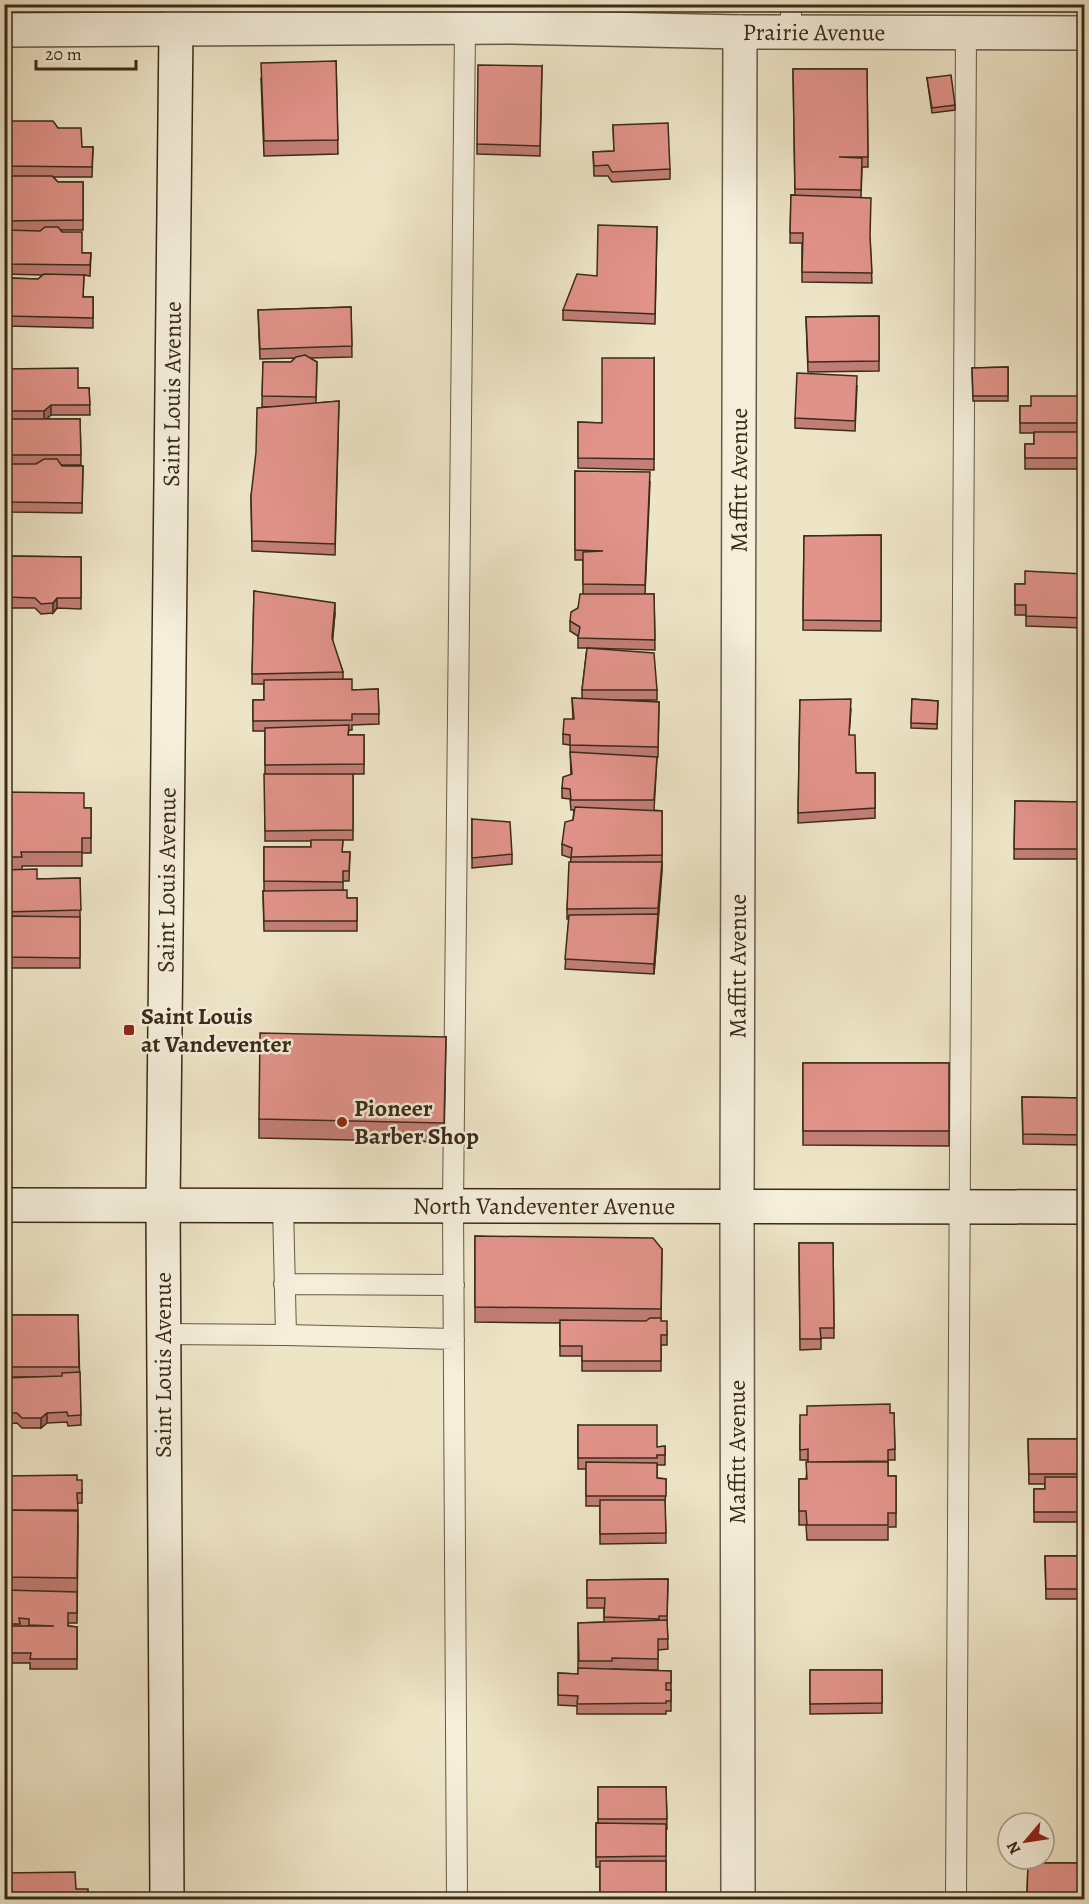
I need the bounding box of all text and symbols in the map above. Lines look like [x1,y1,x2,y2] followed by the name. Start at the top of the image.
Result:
[742,16,885,48] street label: Prairie Avenue
[36,33,136,71] scale bar
[45,42,82,66] text: 20 m
[155,301,189,487] street label: Saint Louis Avenue
[723,408,755,552] street label: Maffitt Avenue
[150,787,184,973] street label: Saint Louis Avenue
[721,894,754,1038] street label: Maffitt Avenue
[141,1000,292,1060] place label: Saint Louis at Vandeventer
[122,1023,136,1037] marker: Saint Louis at Vandeventer
[354,1092,479,1152] place label: Pioneer Barber Shop
[335,1115,349,1129] marker: Pioneer Barber Shop
[413,1190,675,1222] street label: North Vandeventer Avenue
[147,1272,179,1458] street label: Saint Louis Avenue
[721,1380,753,1524] street label: Maffitt Avenue
[996,1811,1056,1871] north arrow
[1001,1837,1026,1858] text: N

